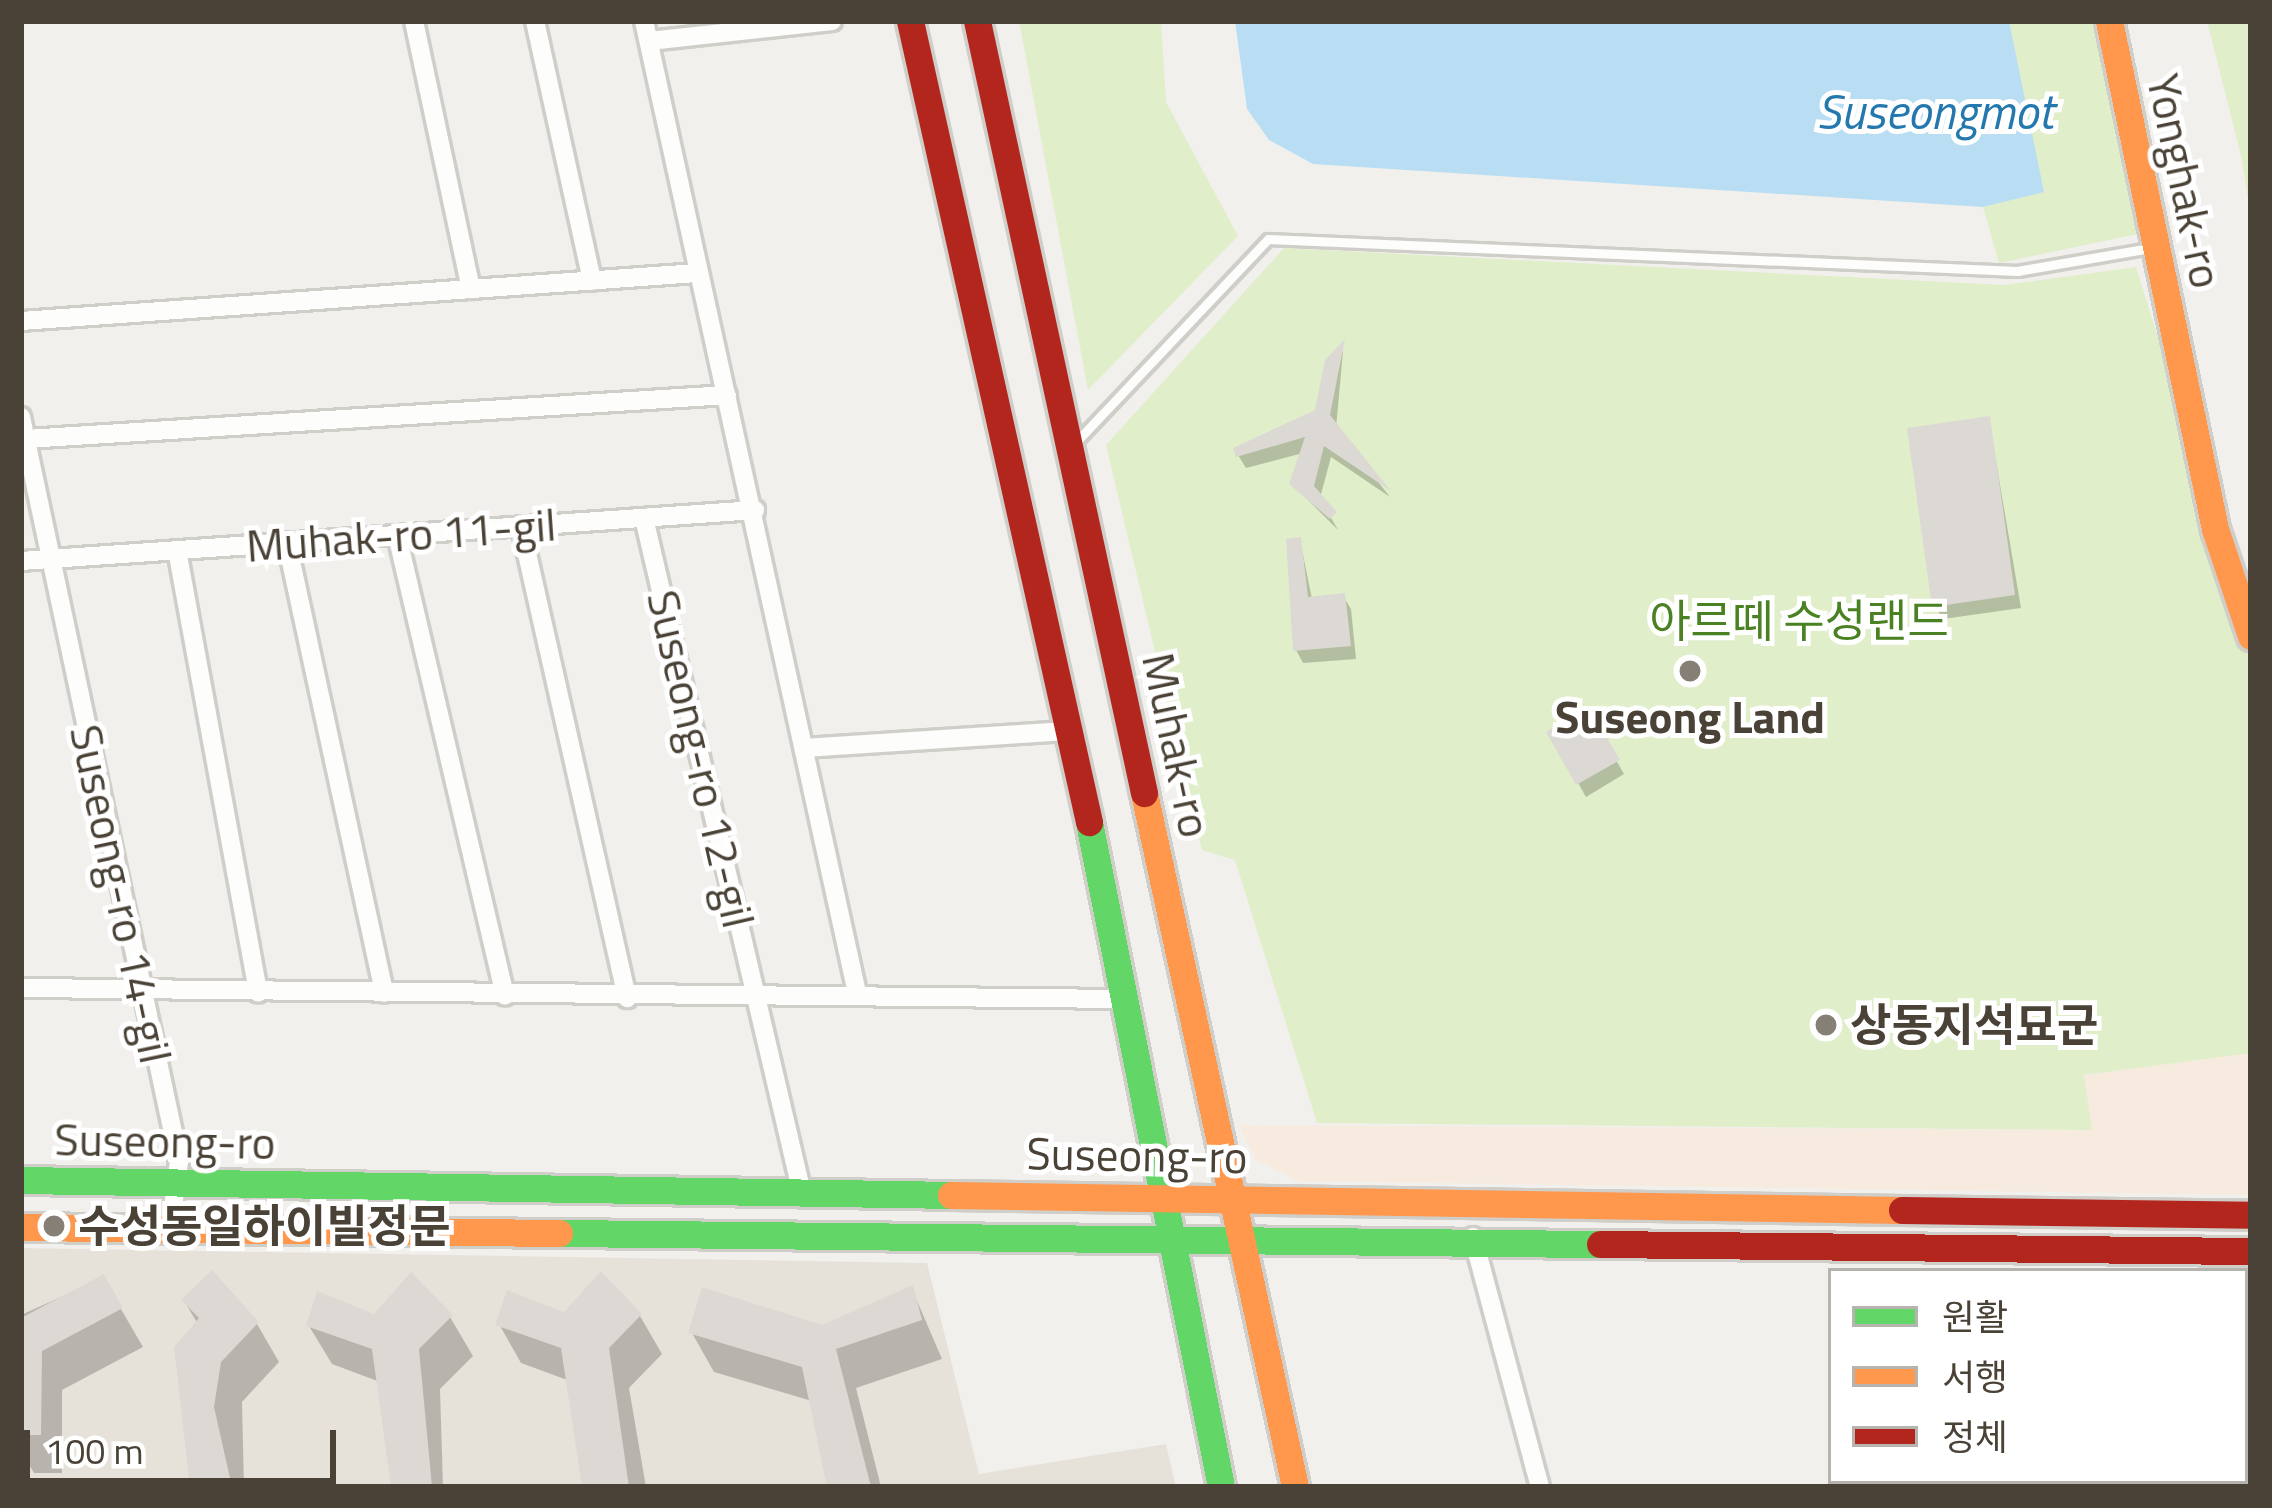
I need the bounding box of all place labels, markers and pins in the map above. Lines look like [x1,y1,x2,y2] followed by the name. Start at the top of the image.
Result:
[1677,658,1703,684] marker: Suseong Land
[1555,690,1825,744] place label: Suseong Land
[1850,998,2098,1052] place label: 상동지석묘군
[1813,1012,1839,1038] marker: 상동지석묘군
[78,1199,451,1253] place label: 수성동일하이빌정문
[41,1213,67,1239] marker: 수성동일하이빌정문

